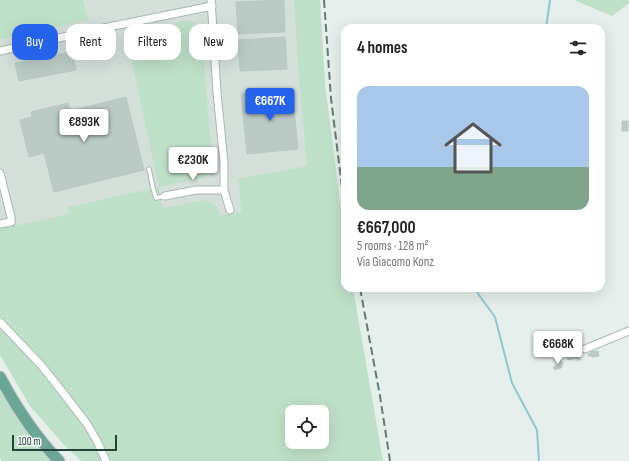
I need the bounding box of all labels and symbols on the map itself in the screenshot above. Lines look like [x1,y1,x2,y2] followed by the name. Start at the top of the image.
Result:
[242,88,298,122] pin: €667K
[56,109,112,143] pin: €893K
[165,147,221,181] pin: €230K
[530,331,586,365] pin: €668K
[12,433,117,452] scale bar

